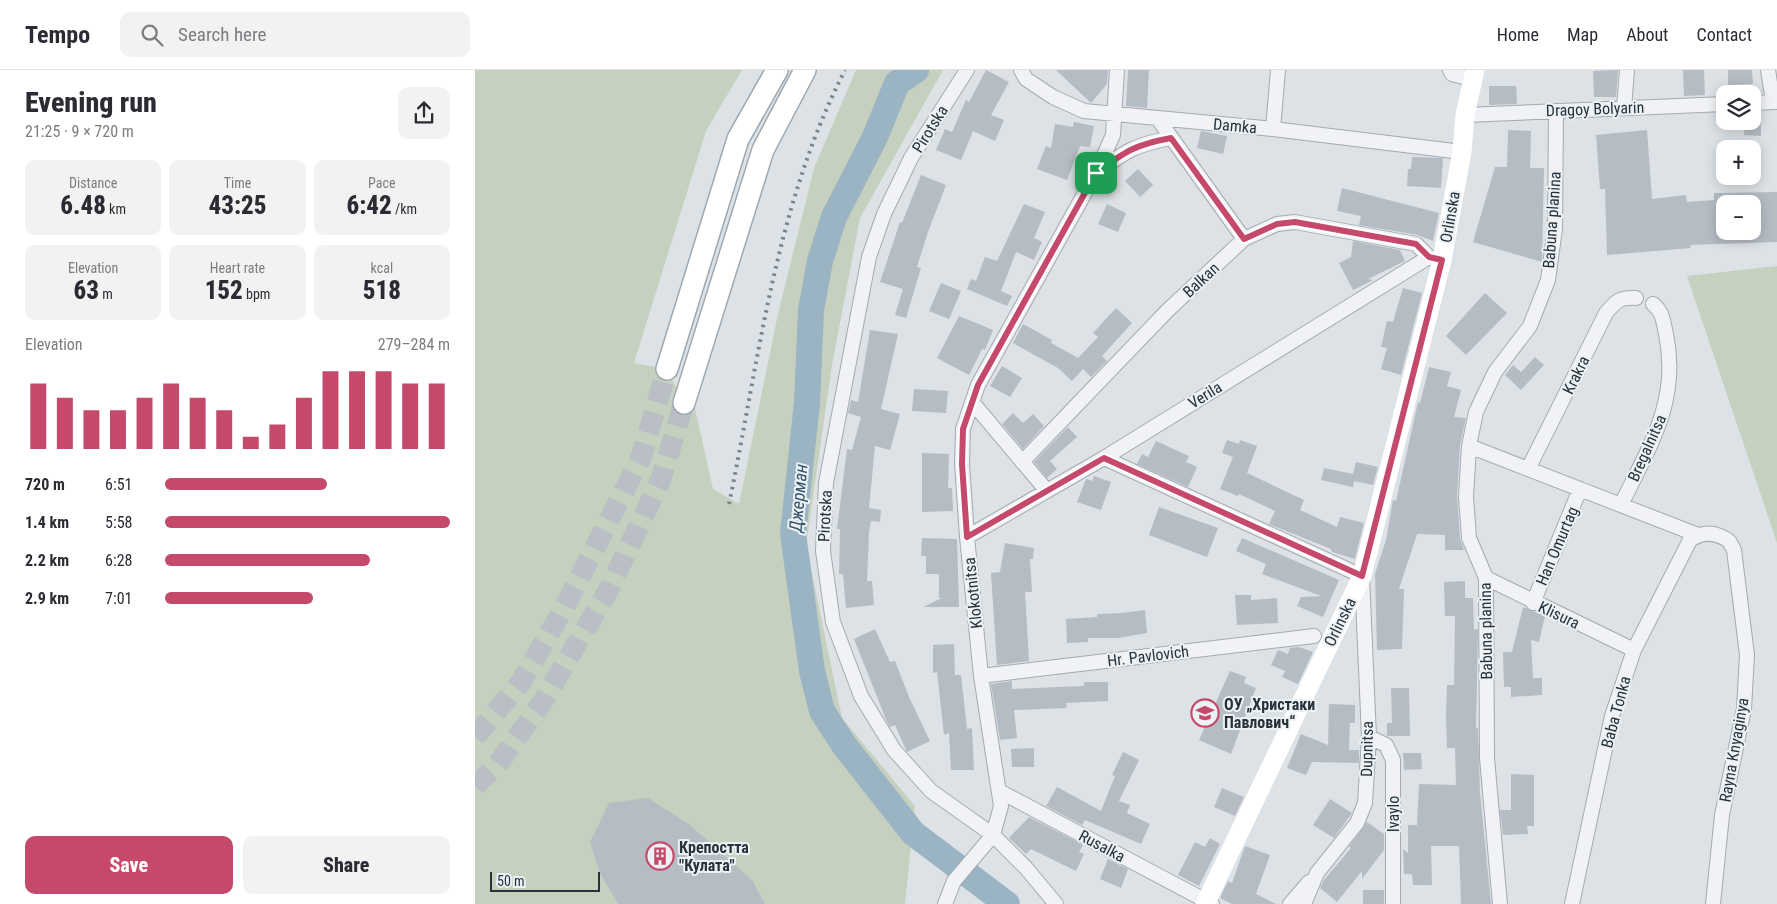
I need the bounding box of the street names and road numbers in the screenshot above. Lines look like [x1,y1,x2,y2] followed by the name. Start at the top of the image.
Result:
[1545,98,1645,120] street label: Dragoy Bolyarin
[908,102,952,156] street label: Pirotska
[1212,115,1258,137] street label: Damka
[1539,171,1565,269] street label: Babuna planina
[1436,190,1464,244] street label: Orlinska
[1179,258,1223,302] street label: Balkan
[1559,353,1593,397] street label: Krakra
[1185,377,1225,413] street label: Verila
[1624,412,1670,484] street label: Bregalnitsa
[814,489,836,543] street label: Pirotska
[1532,504,1582,588] street label: Han Omurtag
[960,556,986,630] street label: Klokotnitsa
[1476,582,1496,680] street label: Babuna planina
[1320,595,1360,649] street label: Orlinska
[1535,597,1583,633] street label: Klisura
[1106,642,1190,670] street label: Hr. Pavlovich
[1597,674,1635,750] street label: Baba Tonka
[1715,696,1753,804] street label: Rayna Knyaginya
[1357,721,1377,777] street label: Dupnitsa
[1384,796,1403,832] street label: Ivaylo
[1076,826,1128,866] street label: Rusalka

